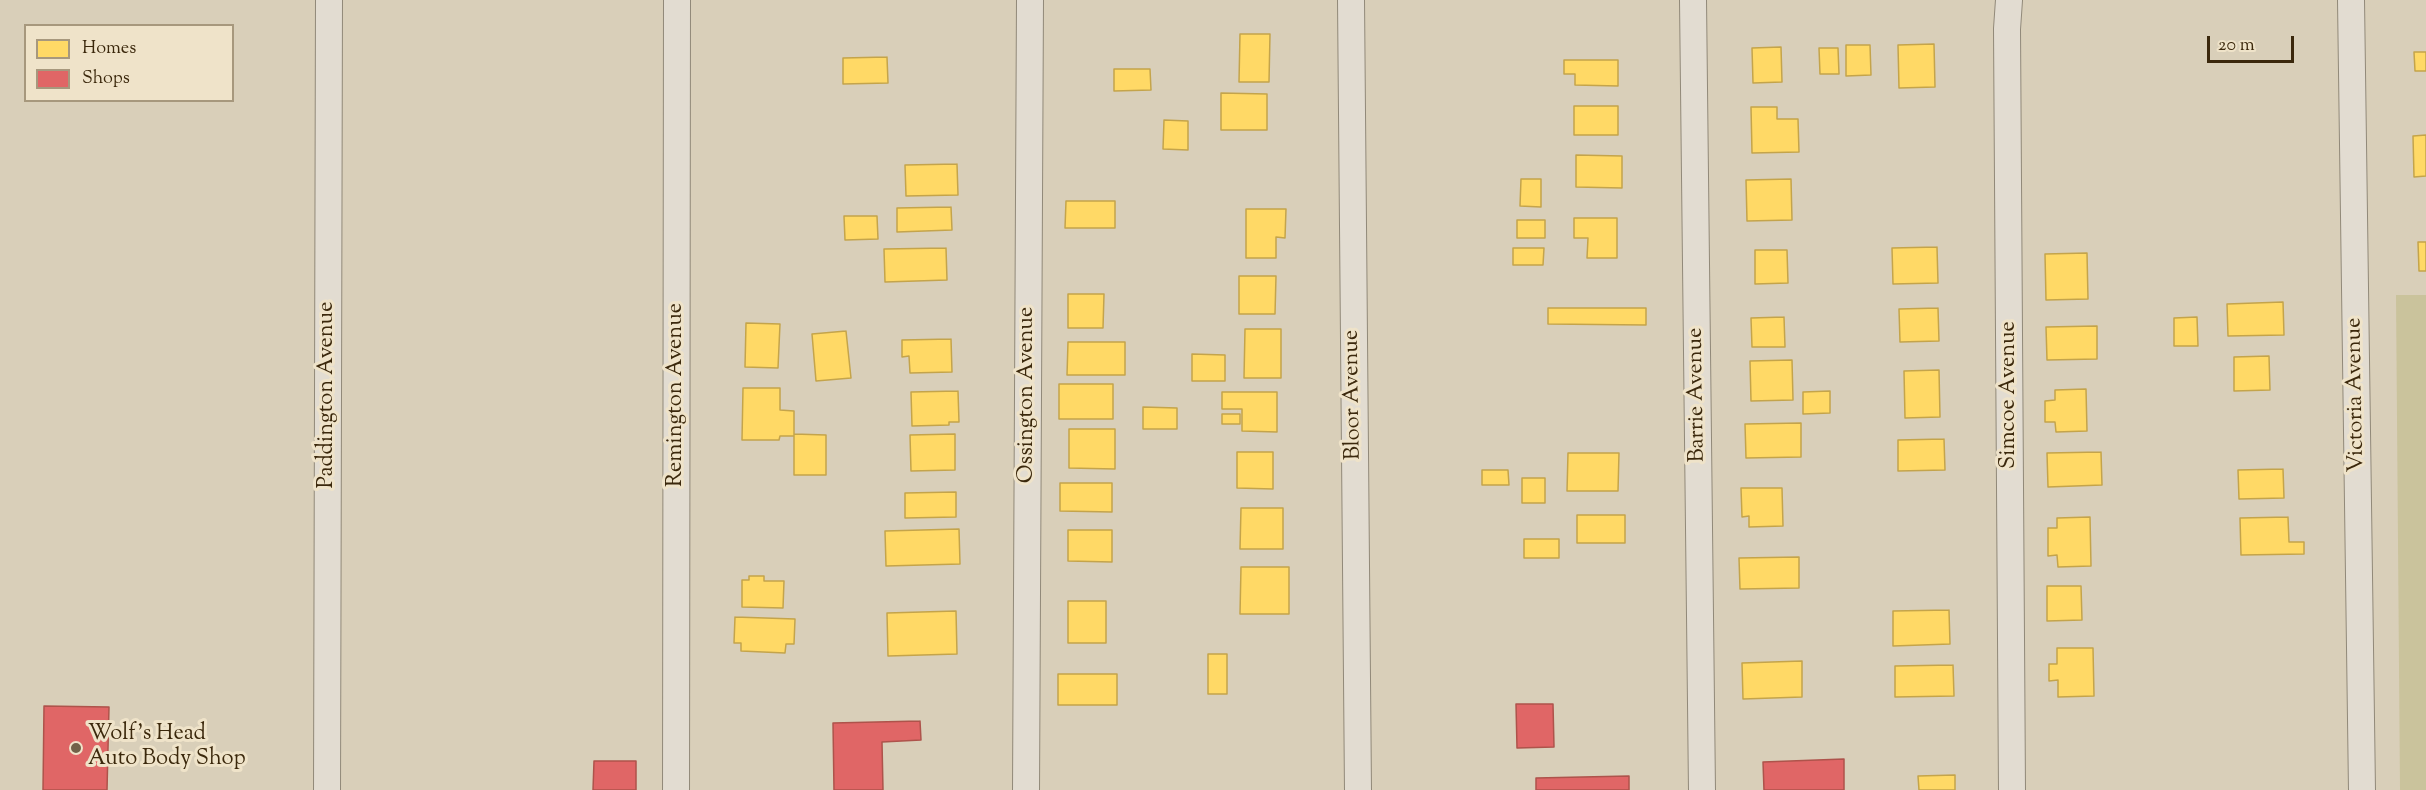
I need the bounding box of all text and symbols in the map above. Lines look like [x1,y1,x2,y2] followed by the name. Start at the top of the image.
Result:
[24,24,234,102] legend
[2210,24,2297,62] scale bar
[2218,33,2255,59] text: 20 m
[82,36,136,62] text: Homes
[82,66,130,92] text: Shops
[315,301,341,489] street label: Paddington Avenue
[664,303,690,487] street label: Remington Avenue
[1015,307,1041,483] street label: Ossington Avenue
[2342,317,2372,473] street label: Victoria Avenue
[1997,321,2023,469] street label: Simcoe Avenue
[1684,327,1712,463] street label: Barrie Avenue
[1340,330,1368,460] street label: Bloor Avenue
[88,722,246,774] place label: Wolf's Head Auto Body Shop
[69,741,83,755] marker: Wolf's Head Auto Body Shop

